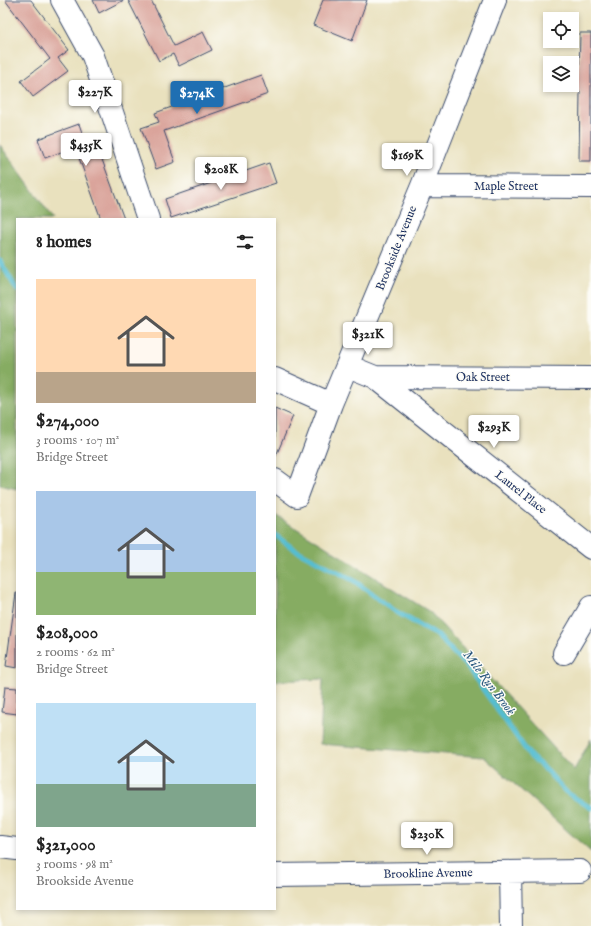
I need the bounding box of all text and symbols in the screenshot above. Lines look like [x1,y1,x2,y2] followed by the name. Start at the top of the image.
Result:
[543,12,579,92] map controls
[543,12,579,48] button: locate
[543,56,579,92] button: layers
[67,80,123,114] pin: $227K
[169,81,225,115] pin: $274K
[78,84,112,101] text: $227K
[180,85,214,102] text: $274K
[58,133,114,167] pin: $435K
[70,137,102,154] text: $435K
[379,143,435,177] pin: $169K
[391,147,423,164] text: $169K
[193,157,249,191] pin: $208K
[204,161,238,178] text: $208K
[474,179,538,195] street label: Maple Street
[373,203,420,293] street label: Brookside Avenue
[234,231,256,253] icon: filters
[36,232,91,253] text: 8 homes
[110,305,182,377] icon: home
[340,322,396,356] pin: $321K
[352,326,384,343] text: $321K
[456,370,510,385] street label: Oak Street
[36,411,99,432] text: $274,000
[466,415,522,449] pin: $293K
[477,419,511,436] text: $293K
[36,432,119,449] text: 3 rooms · 107 m²
[36,449,108,466] text: Bridge Street
[492,467,550,518] street label: Laurel Place
[110,517,182,589] icon: home
[36,623,98,644] text: $208,000
[36,644,115,661] text: 2 rooms · 62 m²
[459,647,519,720] water label: Mile Run Brook
[36,661,108,678] text: Bridge Street
[110,729,182,801] icon: home
[399,822,455,856] pin: $230K
[410,826,444,843] text: $230K
[36,835,96,856] text: $321,000
[36,856,113,873] text: 3 rooms · 98 m²
[383,865,473,882] street label: Brookline Avenue
[36,873,134,890] text: Brookside Avenue

